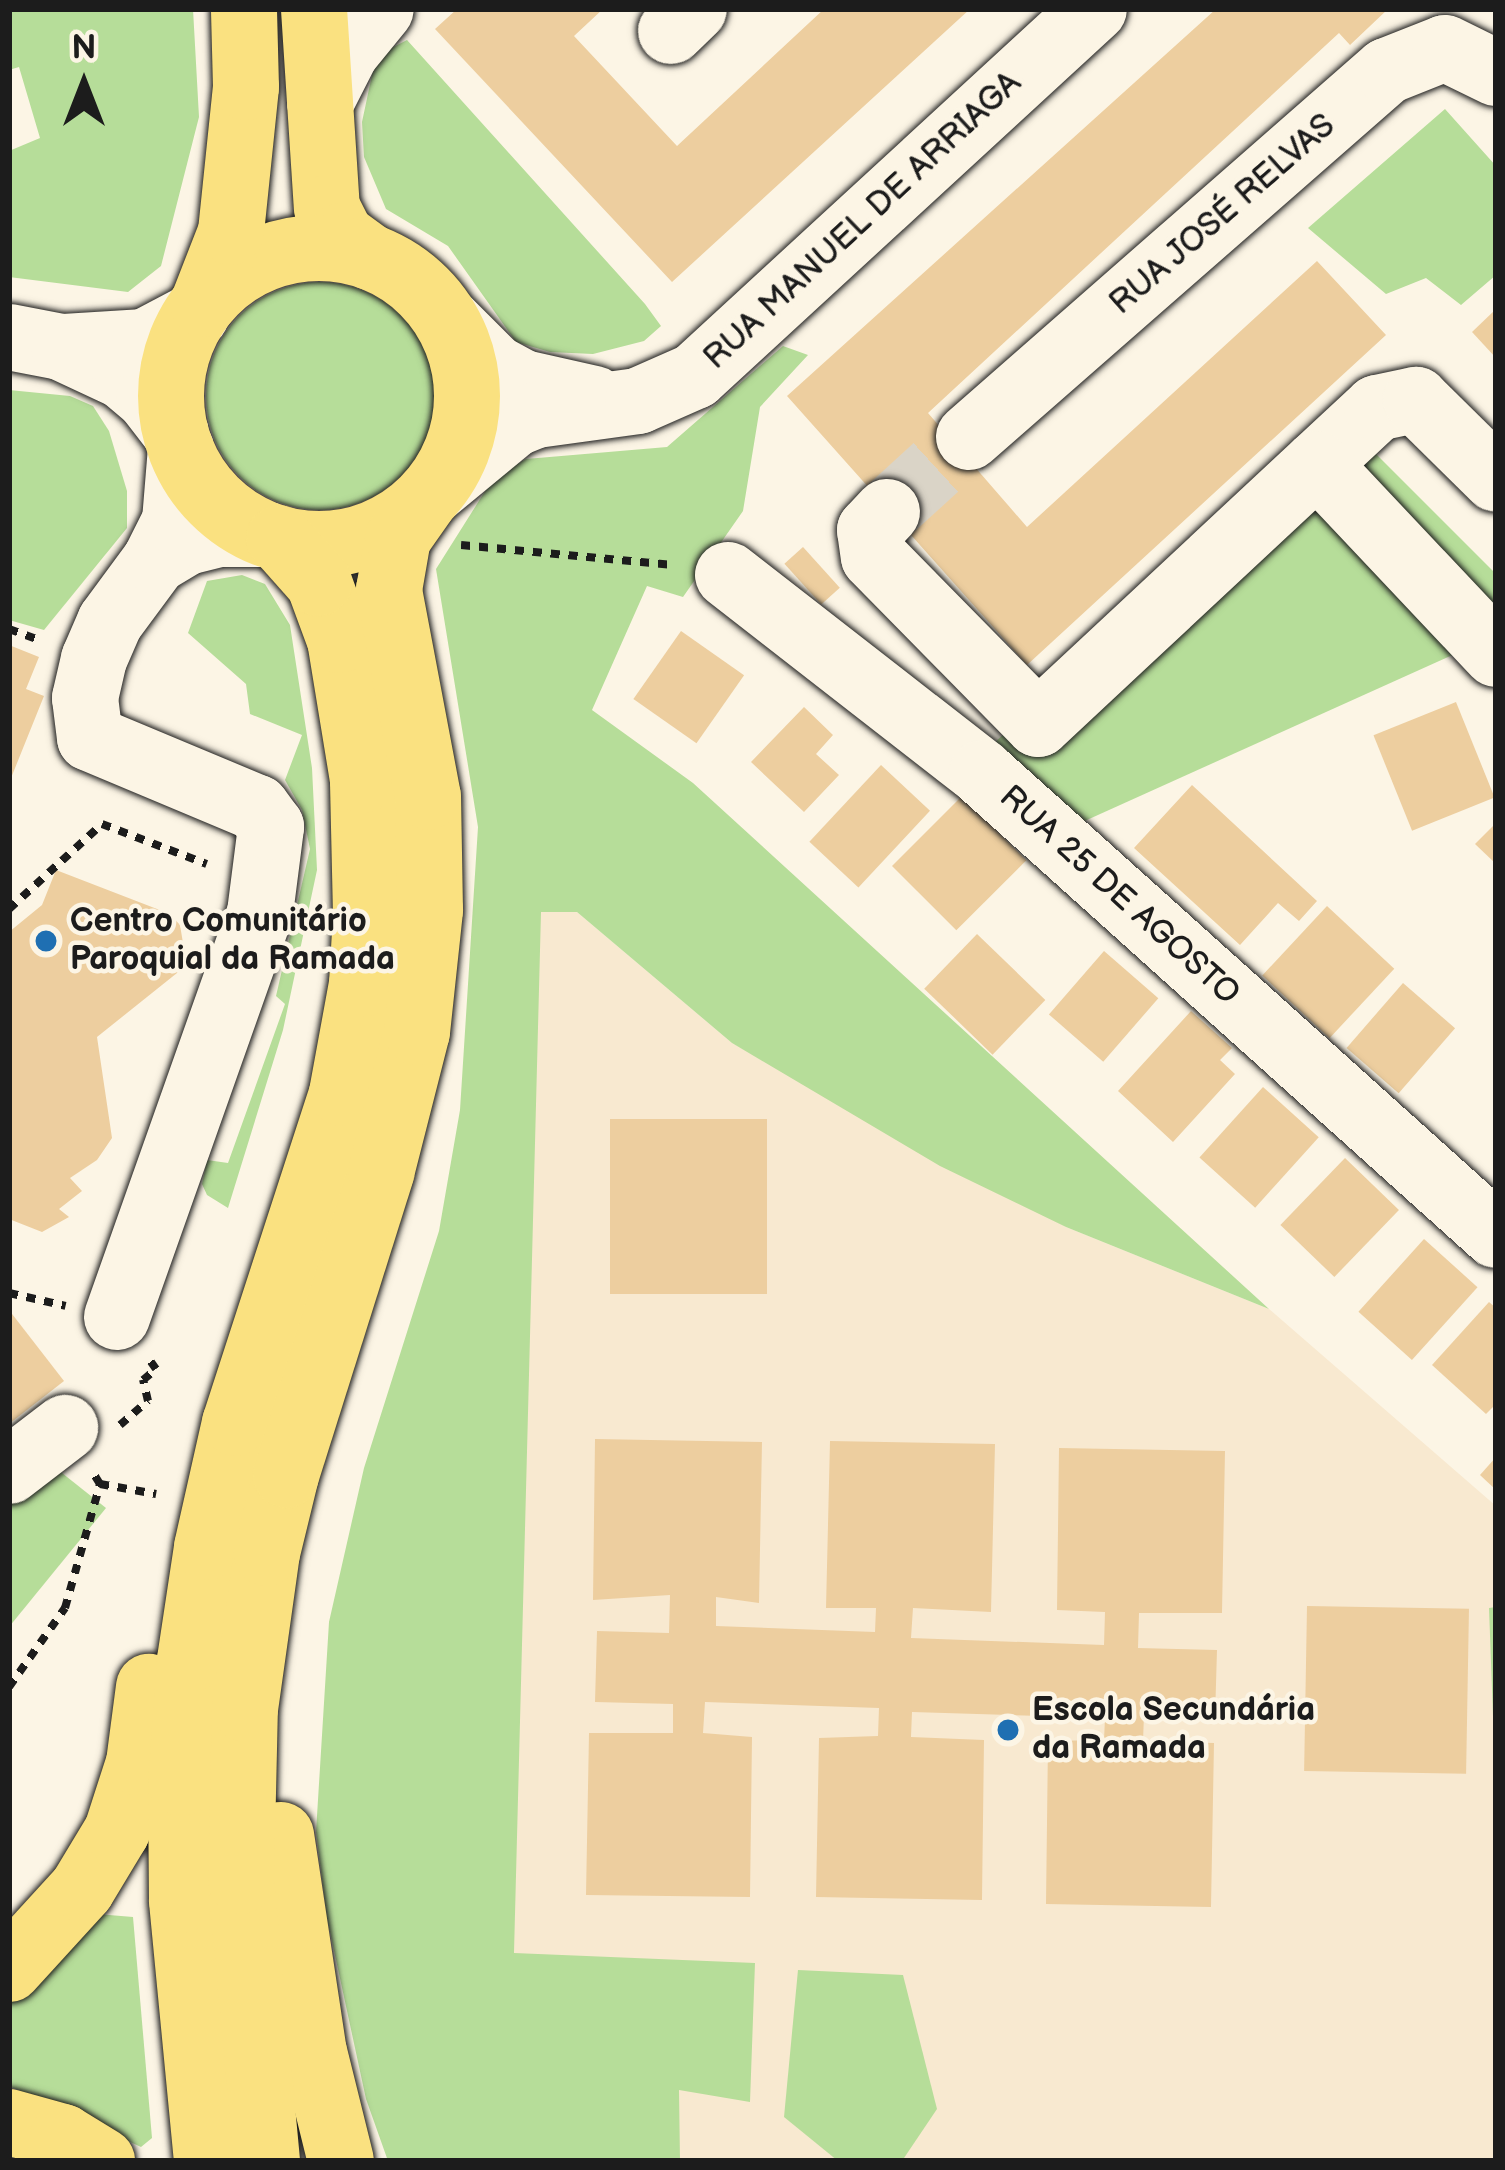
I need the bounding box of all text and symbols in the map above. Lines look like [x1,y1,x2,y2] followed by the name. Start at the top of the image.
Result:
[24,24,144,144] north arrow
[72,28,96,68] text: N
[696,64,1030,378] street label: RUA MANUEL DE ARRIAGA
[1102,106,1344,324] street label: RUA JOSÉ RELVAS
[991,778,1247,1014] street label: RUA 25 DE AGOSTO
[70,902,395,980] place label: Centro Comunitário Paroquial da Ramada
[33,928,59,954] marker: Centro Comunitário Paroquial da Ramada
[1032,1691,1315,1769] place label: Escola Secundária da Ramada
[995,1717,1021,1743] marker: Escola Secundária da Ramada

